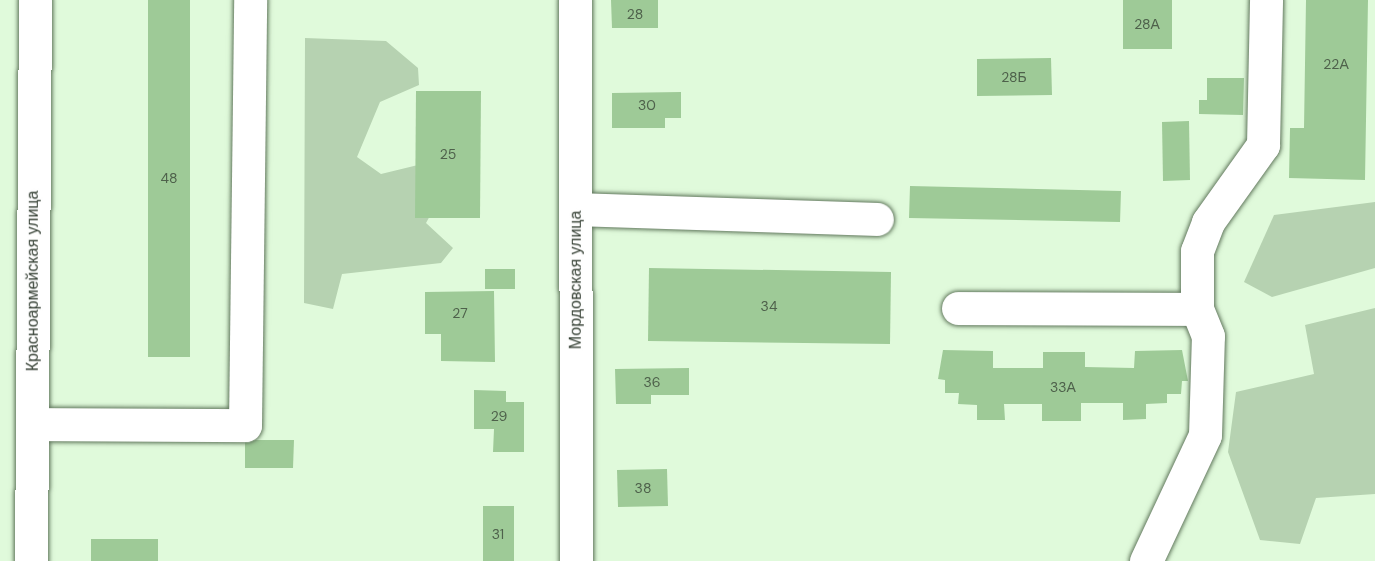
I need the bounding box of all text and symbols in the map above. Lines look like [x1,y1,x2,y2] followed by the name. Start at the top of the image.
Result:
[627,6,643,22] house number: 28
[1134,16,1160,32] house number: 28А
[1323,56,1349,72] house number: 22А
[1001,69,1027,85] house number: 28Б
[638,97,656,113] house number: 30
[440,146,456,162] house number: 25
[160,170,178,186] house number: 48
[23,191,43,371] street label: Красноармейская улица
[566,211,586,349] street label: Мордовская улица
[761,298,777,314] house number: 34
[452,305,468,321] house number: 27
[643,374,661,390] house number: 36
[1050,379,1076,395] house number: 33А
[491,408,507,424] house number: 29
[635,480,651,496] house number: 38
[492,526,504,542] house number: 31

